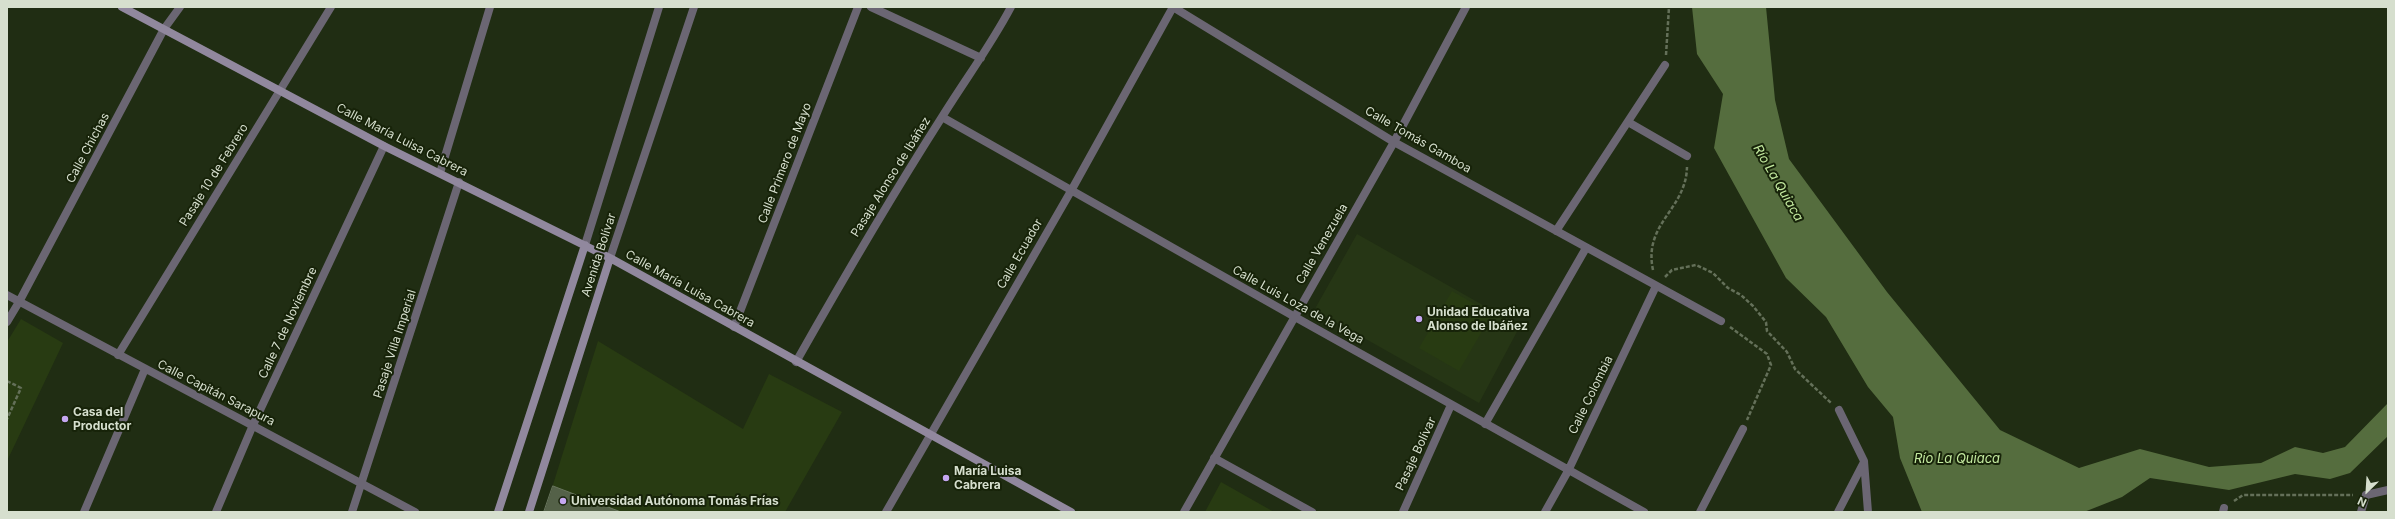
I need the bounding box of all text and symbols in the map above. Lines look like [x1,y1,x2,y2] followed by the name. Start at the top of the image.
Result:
[334,101,470,179] street label: Calle María Luisa Cabrera
[755,101,815,225] street label: Calle Primero de Mayo
[1362,104,1474,176] street label: Calle Tomás Gamboa
[63,110,113,186] street label: Calle Chichas
[848,114,934,240] street label: Pasaje Alonso de Ibáñez
[177,121,251,229] street label: Pasaje 10 de Febrero
[1750,142,1806,224] water label: Río La Quiaca
[1293,201,1351,287] street label: Calle Venezuela
[579,211,619,299] street label: Avenida Bolívar
[994,216,1046,292] street label: Calle Ecuador
[623,247,757,331] street label: Calle María Luisa Cabrera
[1230,263,1366,347] street label: Calle Luis Loza de la Vega
[256,265,320,381] street label: Calle 7 de Noviembre
[371,288,419,400] street label: Pasaje Villa Imperial
[1427,305,1530,333] place label: Unidad Educativa Alonso de Ibáñez
[1414,314,1424,324] marker: Unidad Educativa Alonso de Ibáñez
[1566,354,1616,436] street label: Calle Colombia
[155,357,277,429] street label: Calle Capitán Sarapura
[73,405,131,433] place label: Casa del Productor
[60,414,70,424] marker: Casa del Productor
[1393,415,1439,493] street label: Pasaje Bolívar
[1914,451,2000,467] water label: Río La Quiaca
[954,464,1021,492] place label: María Luisa Cabrera
[2347,471,2387,511] north arrow
[941,473,951,483] marker: María Luisa Cabrera
[571,494,779,508] place label: Universidad Autónoma Tomás Frías
[2355,494,2369,510] text: N
[558,496,568,506] marker: Universidad Autónoma Tomás Frías

